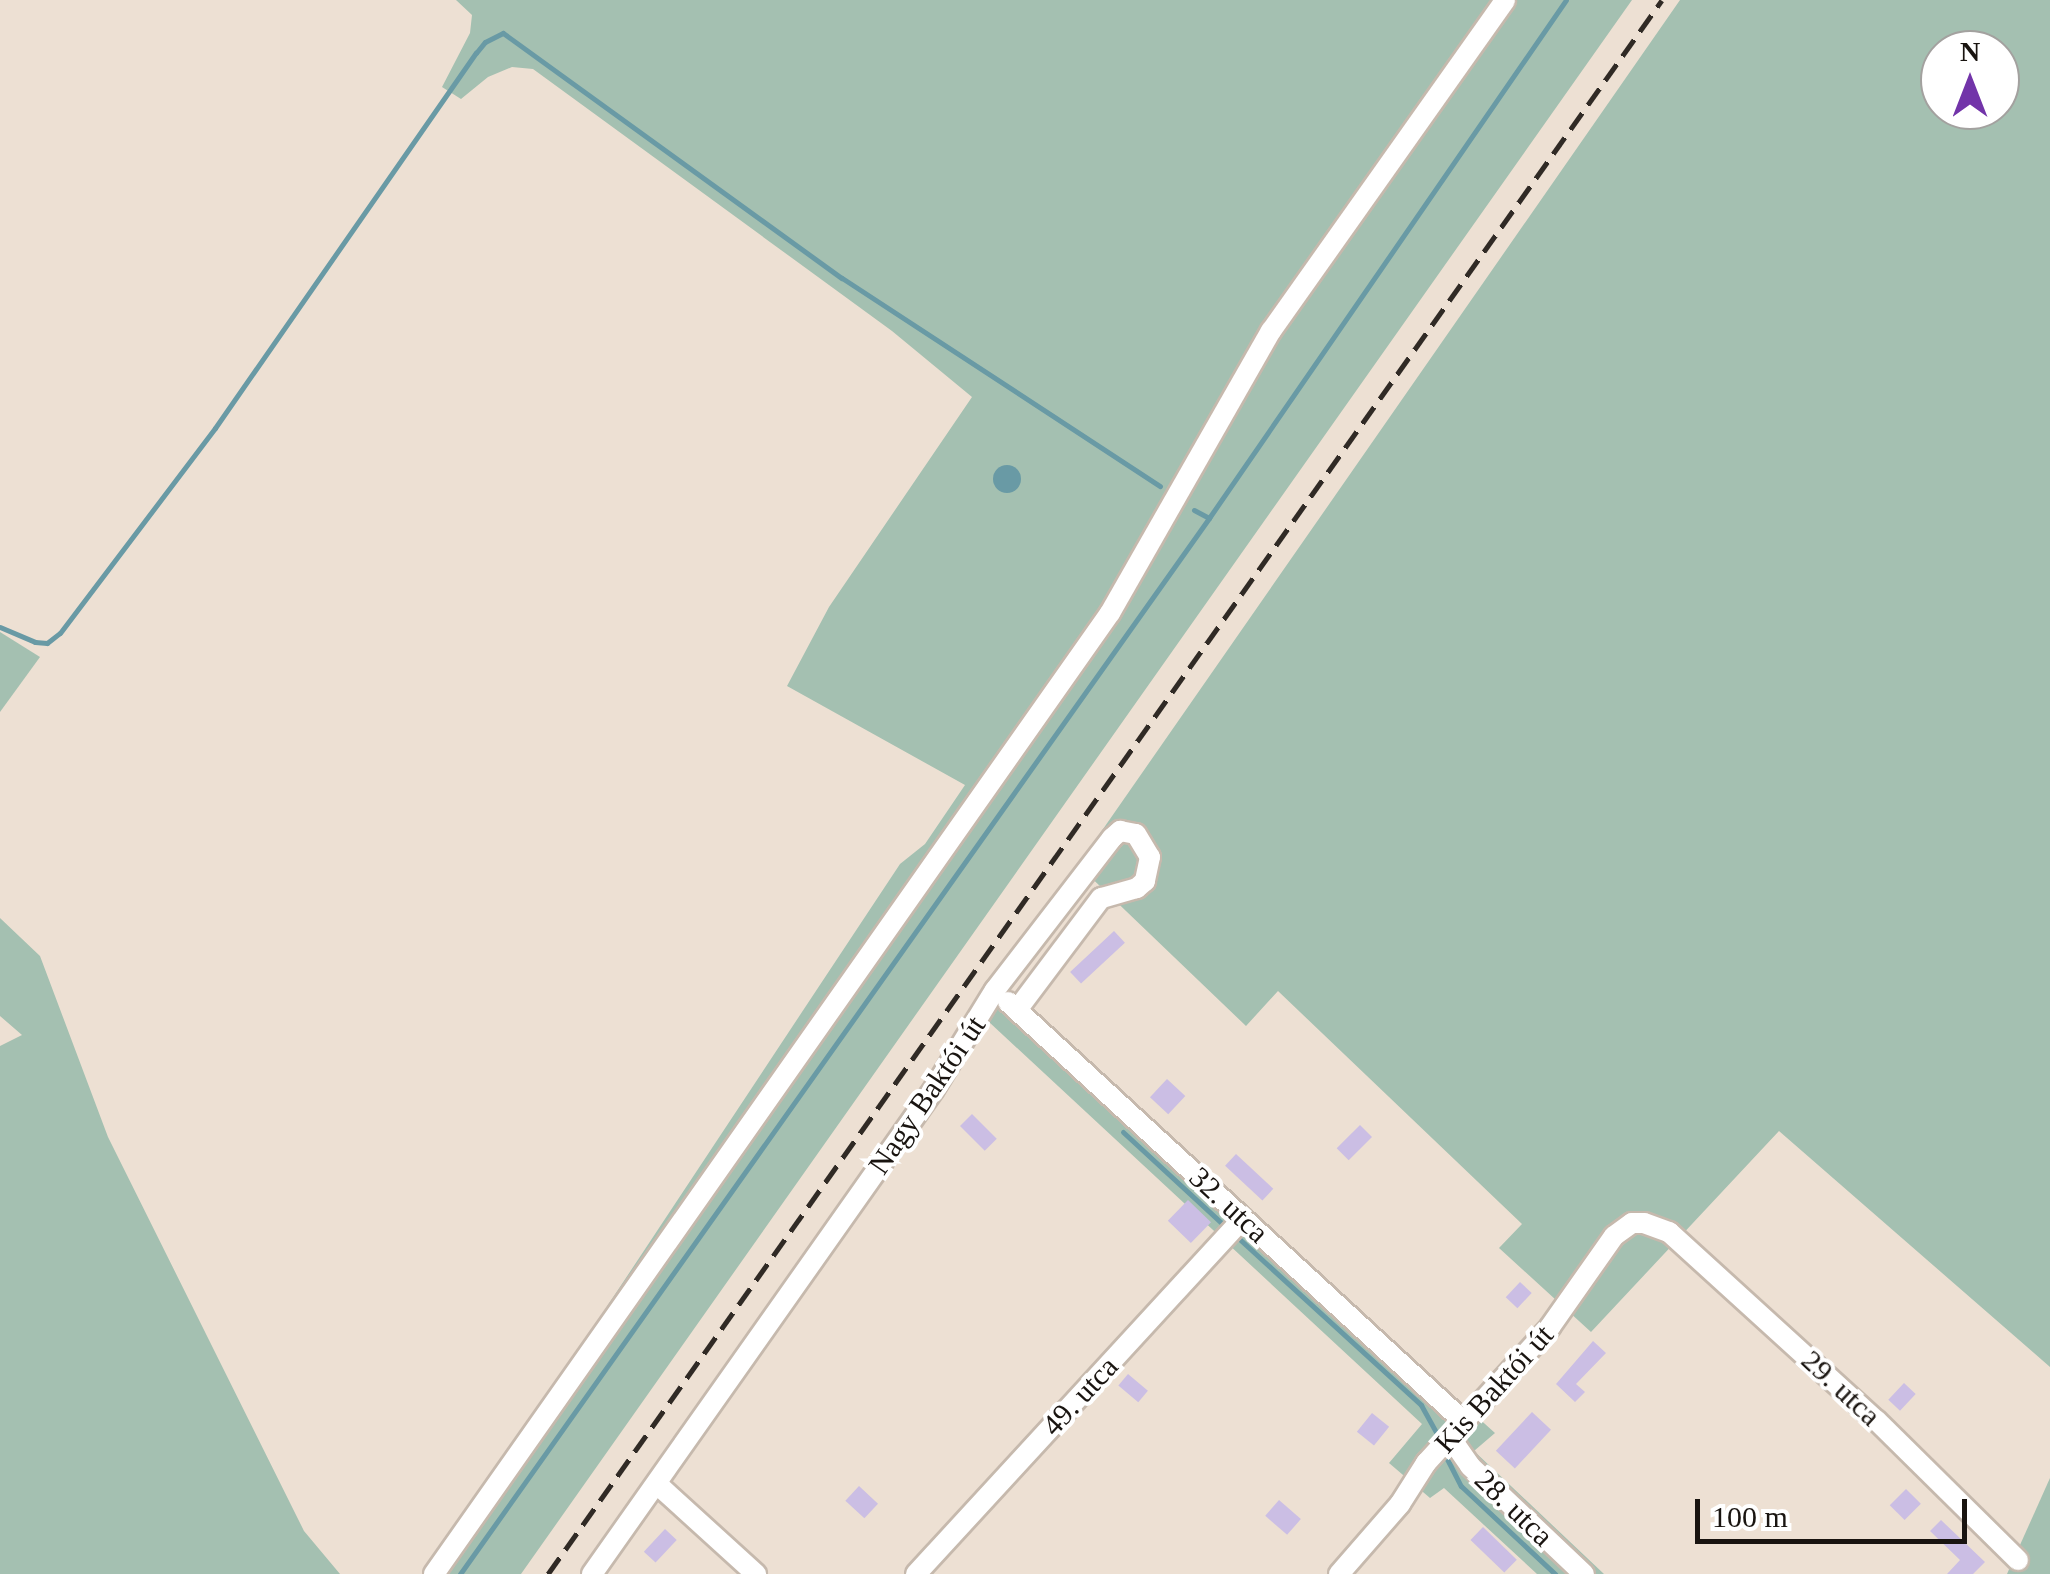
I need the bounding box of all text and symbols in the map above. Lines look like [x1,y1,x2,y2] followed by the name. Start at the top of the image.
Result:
[1920,30,2020,130] north arrow
[1960,36,1980,67] text: N
[861,1009,993,1181] street label: Nagy Baktói út
[1182,1159,1276,1251] street label: 32. utca
[1427,1318,1561,1460] street label: Kis Baktói út
[1794,1342,1888,1434] street label: 29. utca
[1034,1349,1126,1443] street label: 49. utca
[1467,1462,1561,1554] street label: 28. utca
[1700,1479,1972,1541] scale bar
[1712,1500,1788,1533] text: 100 m

